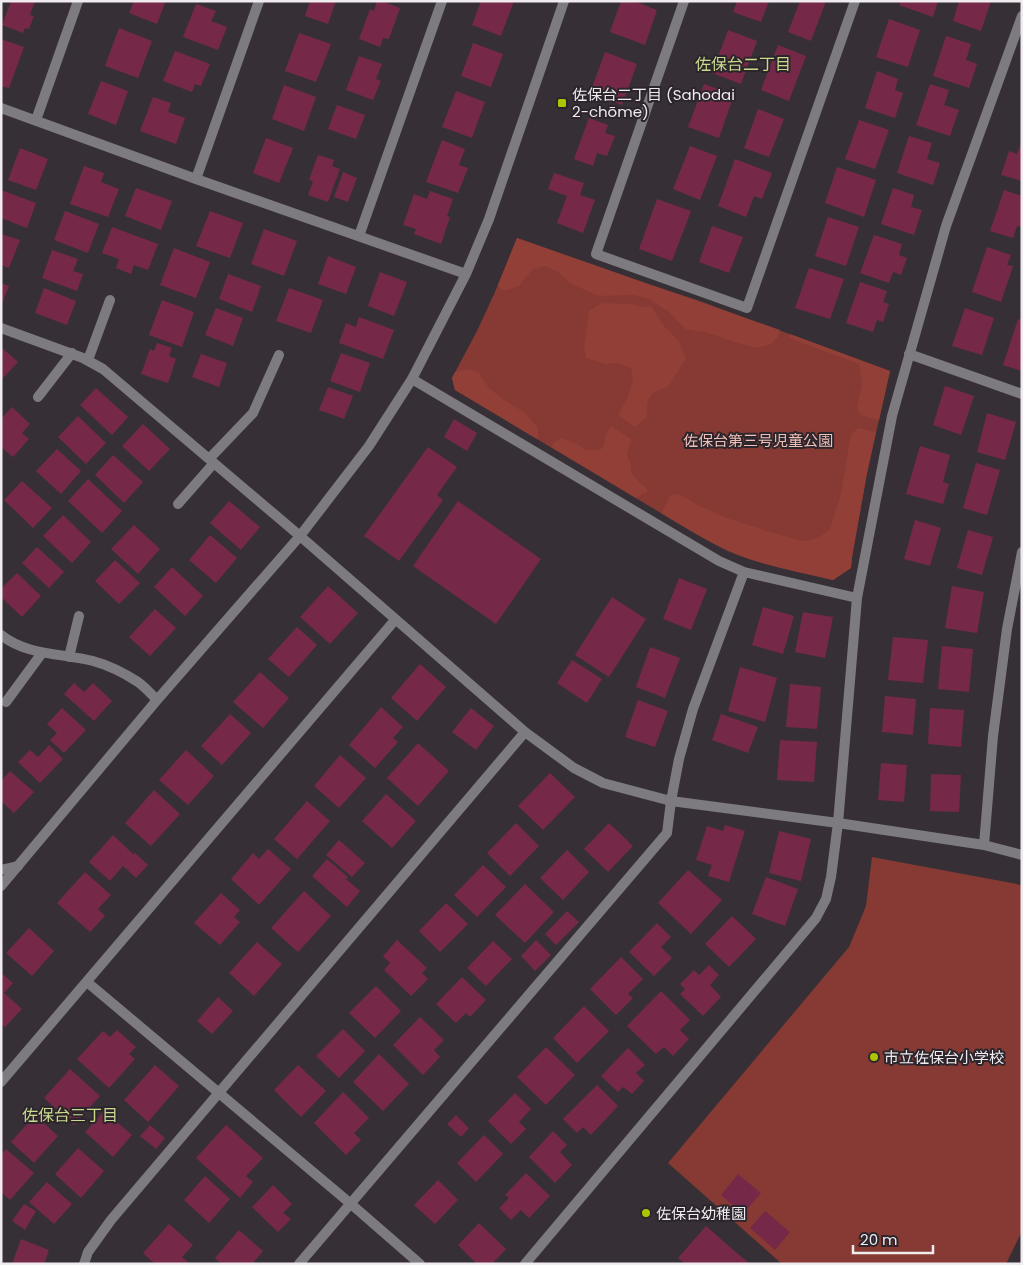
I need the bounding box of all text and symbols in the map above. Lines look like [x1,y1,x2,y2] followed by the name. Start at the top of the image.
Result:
[695,53,791,76] district label: 佐保台二丁目
[572,84,735,122] place label: 佐保台二丁目 (Sahodai 2-chōme)
[556,97,568,109] marker: 佐保台二丁目 (Sahodai 2-chōme)
[683,430,833,451] park label: 佐保台第三号児童公園
[884,1047,1004,1068] place label: 市立佐保台小学校
[868,1051,880,1063] marker: 市立佐保台小学校
[22,1104,118,1127] district label: 佐保台三丁目
[656,1203,746,1224] place label: 佐保台幼稚園
[640,1207,652,1219] marker: 佐保台幼稚園
[853,1222,933,1254] scale bar
[860,1229,898,1250] text: 20 m

